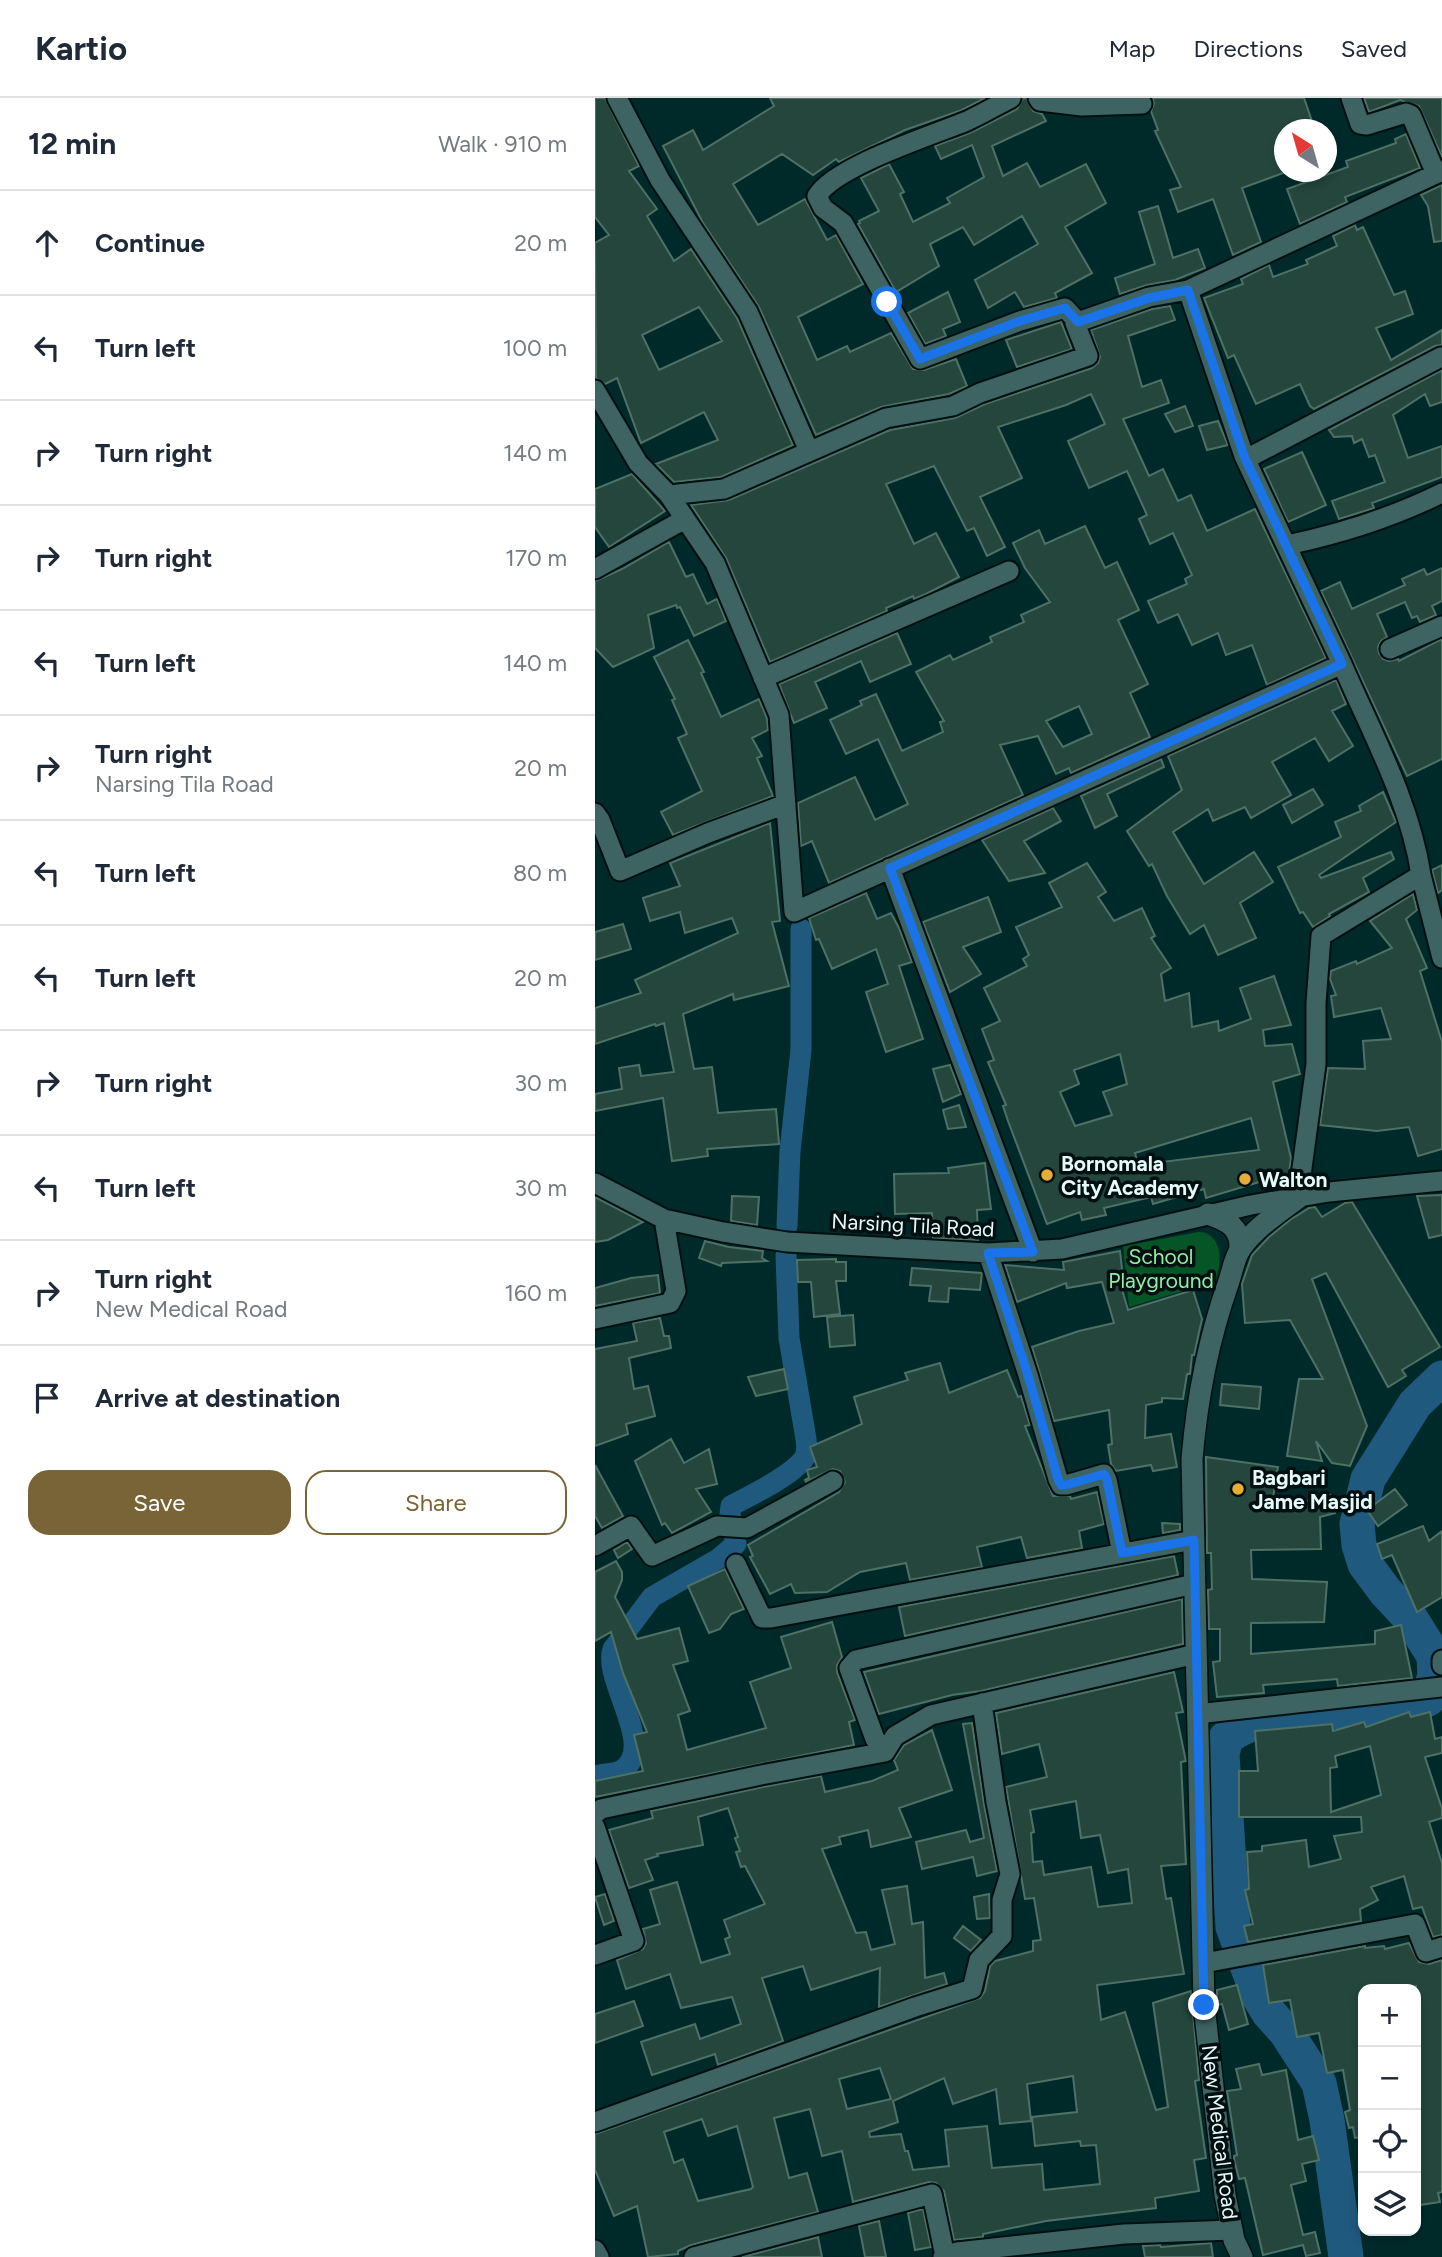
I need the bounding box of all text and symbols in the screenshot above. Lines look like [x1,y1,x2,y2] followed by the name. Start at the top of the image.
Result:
[35,29,127,68] text: Kartio
[1109,34,1155,63] text: Map
[1193,34,1303,63] text: Directions
[1341,34,1407,63] text: Saved
[1274,119,1337,182] north arrow
[28,125,116,162] text: 12 min
[438,130,567,158] text: Walk · 910 m
[28,224,66,262] icon: ahead
[95,227,205,259] text: Continue
[514,229,567,257] text: 20 m
[871,286,902,317] route start
[28,329,66,367] icon: left
[95,332,196,364] text: Turn left
[503,334,567,362] text: 100 m
[28,434,66,472] icon: right
[95,437,212,469] text: Turn right
[503,439,567,467] text: 140 m
[28,539,66,577] icon: right
[95,542,212,574] text: Turn right
[505,544,567,572] text: 170 m
[28,644,66,682] icon: left
[95,647,196,679] text: Turn left
[503,649,567,677] text: 140 m
[95,738,212,770] text: Turn right
[28,749,66,787] icon: right
[514,754,567,782] text: 20 m
[95,770,274,798] text: Narsing Tila Road
[28,854,66,892] icon: left
[95,857,196,889] text: Turn left
[513,859,567,887] text: 80 m
[28,959,66,997] icon: left
[95,962,196,994] text: Turn left
[514,964,567,992] text: 20 m
[28,1064,66,1102] icon: right
[95,1067,212,1099] text: Turn right
[514,1069,567,1097] text: 30 m
[1061,1151,1200,1200] place label: Bornomala City Academy
[1039,1167,1055,1183] marker: Bornomala City Academy
[1259,1167,1328,1192] place label: Walton
[28,1169,66,1207] icon: left
[1237,1171,1253,1187] marker: Walton
[95,1172,196,1204] text: Turn left
[514,1174,567,1202] text: 30 m
[831,1208,995,1242] street label: Narsing Tila Road
[1108,1244,1214,1293] park label: School Playground
[95,1263,212,1295] text: Turn right
[28,1274,66,1312] icon: right
[504,1279,567,1307] text: 160 m
[95,1295,287,1323] text: New Medical Road
[28,1379,66,1417] icon: arrive
[95,1382,340,1414] text: Arrive at destination
[1252,1465,1373,1514] place label: Bagbari Jame Masjid
[28,1470,291,1535] button: Save
[305,1470,567,1535] button: Share
[1230,1481,1246,1497] marker: Bagbari Jame Masjid
[1358,1984,1421,2236] map controls
[1358,1984,1421,2047] button: +
[1188,1989,1219,2020] route end
[1197,2043,1243,2221] street label: New Medical Road
[1358,2047,1421,2110] button: −
[1358,2110,1421,2173] button: locate
[1358,2173,1421,2236] button: layers

